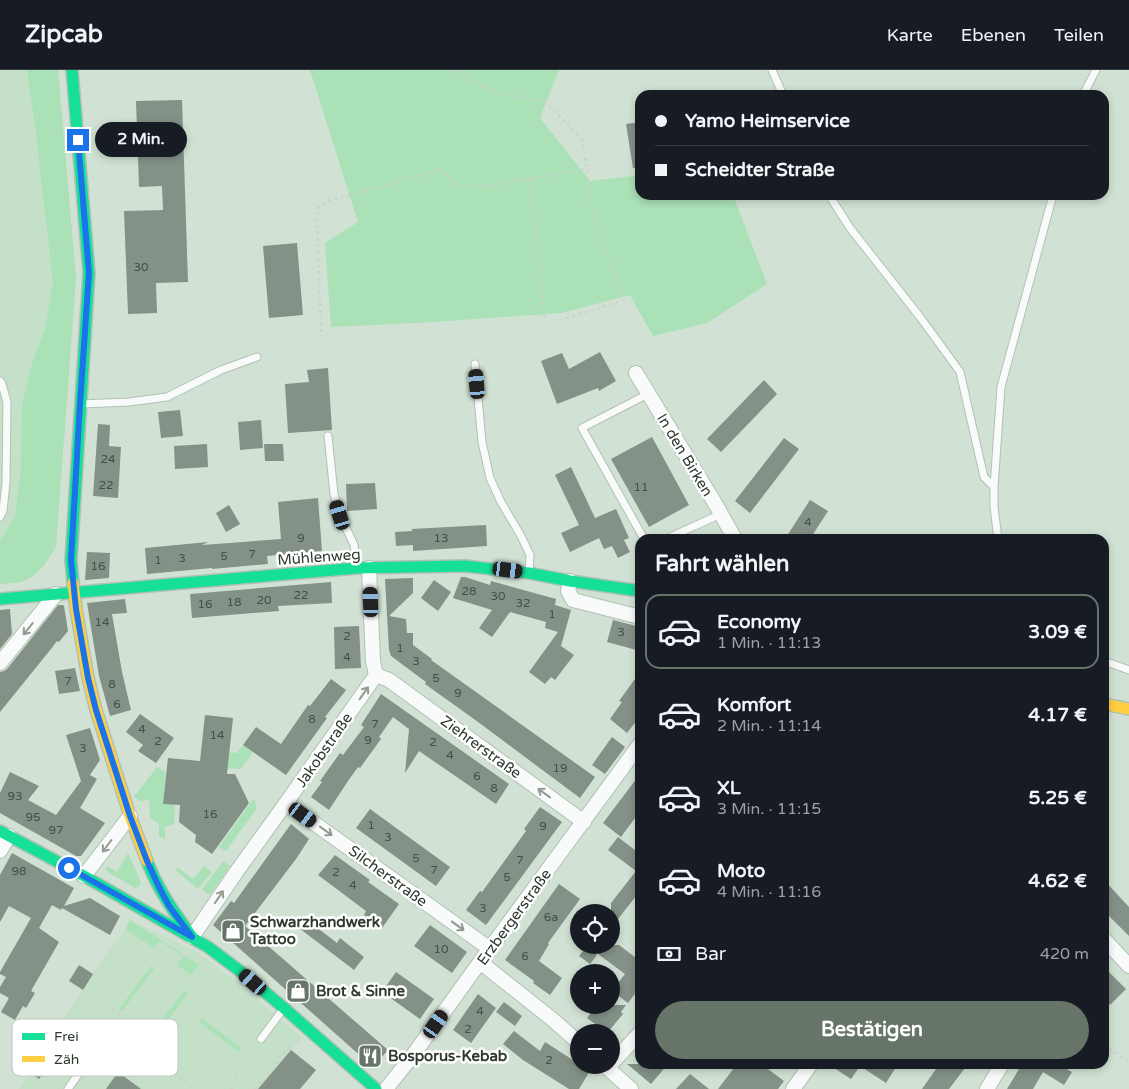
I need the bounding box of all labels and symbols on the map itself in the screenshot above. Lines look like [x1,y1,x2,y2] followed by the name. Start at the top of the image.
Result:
[96,122,188,158] callout: 2 Min.
[67,129,89,151] route end
[133,260,149,274] house number: 30
[468,368,485,400] car
[653,410,717,500] street label: In den Birken
[100,452,116,466] house number: 24
[98,478,114,492] house number: 22
[633,480,649,494] house number: 11
[328,498,351,532] car
[804,515,812,529] house number: 4
[297,531,305,545] house number: 9
[433,531,449,545] house number: 13
[277,545,361,569] street label: Mühlenweg
[248,547,256,561] house number: 7
[220,549,228,563] house number: 5
[178,551,186,565] house number: 3
[154,553,162,567] house number: 1
[90,559,106,573] house number: 16
[492,561,523,579] car
[461,584,477,598] house number: 28
[362,587,379,617] car
[293,588,309,602] house number: 22
[490,589,506,603] house number: 30
[256,593,272,607] house number: 20
[226,595,242,609] house number: 18
[515,596,531,610] house number: 32
[197,597,213,611] house number: 16
[548,607,556,621] house number: 1
[94,615,110,629] house number: 14
[23,622,34,635] one-way arrow
[617,625,625,639] house number: 3
[343,629,351,643] house number: 2
[396,641,404,655] house number: 1
[343,650,351,664] house number: 4
[412,654,420,668] house number: 3
[432,671,440,685] house number: 5
[64,674,72,688] house number: 7
[108,677,116,691] house number: 8
[359,686,369,700] one-way arrow
[454,686,462,700] house number: 9
[113,697,121,711] house number: 6
[292,709,356,791] street label: Jakobstraße
[308,712,316,726] house number: 8
[437,712,525,782] street label: Ziehrerstraße
[371,717,379,731] house number: 7
[138,722,146,736] house number: 4
[209,728,225,742] house number: 14
[364,733,372,747] house number: 9
[154,734,162,748] house number: 2
[429,735,437,749] house number: 2
[79,741,87,755] house number: 3
[446,748,454,762] house number: 4
[552,761,568,775] house number: 19
[473,769,481,783] house number: 6
[490,781,498,795] house number: 8
[537,788,551,798] one-way arrow
[7,789,23,803] house number: 93
[286,800,319,830] car
[202,807,218,821] house number: 16
[25,810,41,824] house number: 95
[367,818,375,832] house number: 1
[539,819,547,833] house number: 9
[48,823,64,837] house number: 97
[319,826,332,837] one-way arrow
[384,830,392,844] house number: 3
[102,839,112,853] one-way arrow
[345,842,431,910] street label: Silcherstraße
[412,851,420,865] house number: 5
[516,853,524,867] house number: 7
[58,857,80,879] route start
[430,863,438,877] house number: 7
[11,864,27,878] house number: 98
[332,865,340,879] house number: 2
[473,865,555,969] street label: Erzbergerstraße
[503,870,511,884] house number: 5
[349,878,357,892] house number: 4
[214,890,224,904] one-way arrow
[479,901,487,915] house number: 3
[544,910,558,924] house number: 6a
[249,913,380,948] place label: Schwarzhandwerk Tattoo
[220,918,246,944] shop icon: Schwarzhandwerk Tattoo
[451,921,465,931] one-way arrow
[433,942,449,956] house number: 10
[521,949,529,963] house number: 6
[236,966,269,998] car
[285,978,311,1004] shop icon: Brot & Sinne
[316,982,405,1000] place label: Brot & Sinne
[476,1004,484,1018] house number: 4
[421,1007,450,1041] car
[12,1019,178,1076] legend
[464,1022,472,1036] house number: 2
[54,1028,79,1045] text: Frei
[357,1043,383,1069] restaurant icon: Bosporus-Kebab
[388,1047,508,1066] place label: Bosporus-Kebab
[54,1051,79,1068] text: Zäh
[545,1053,553,1067] house number: 2

